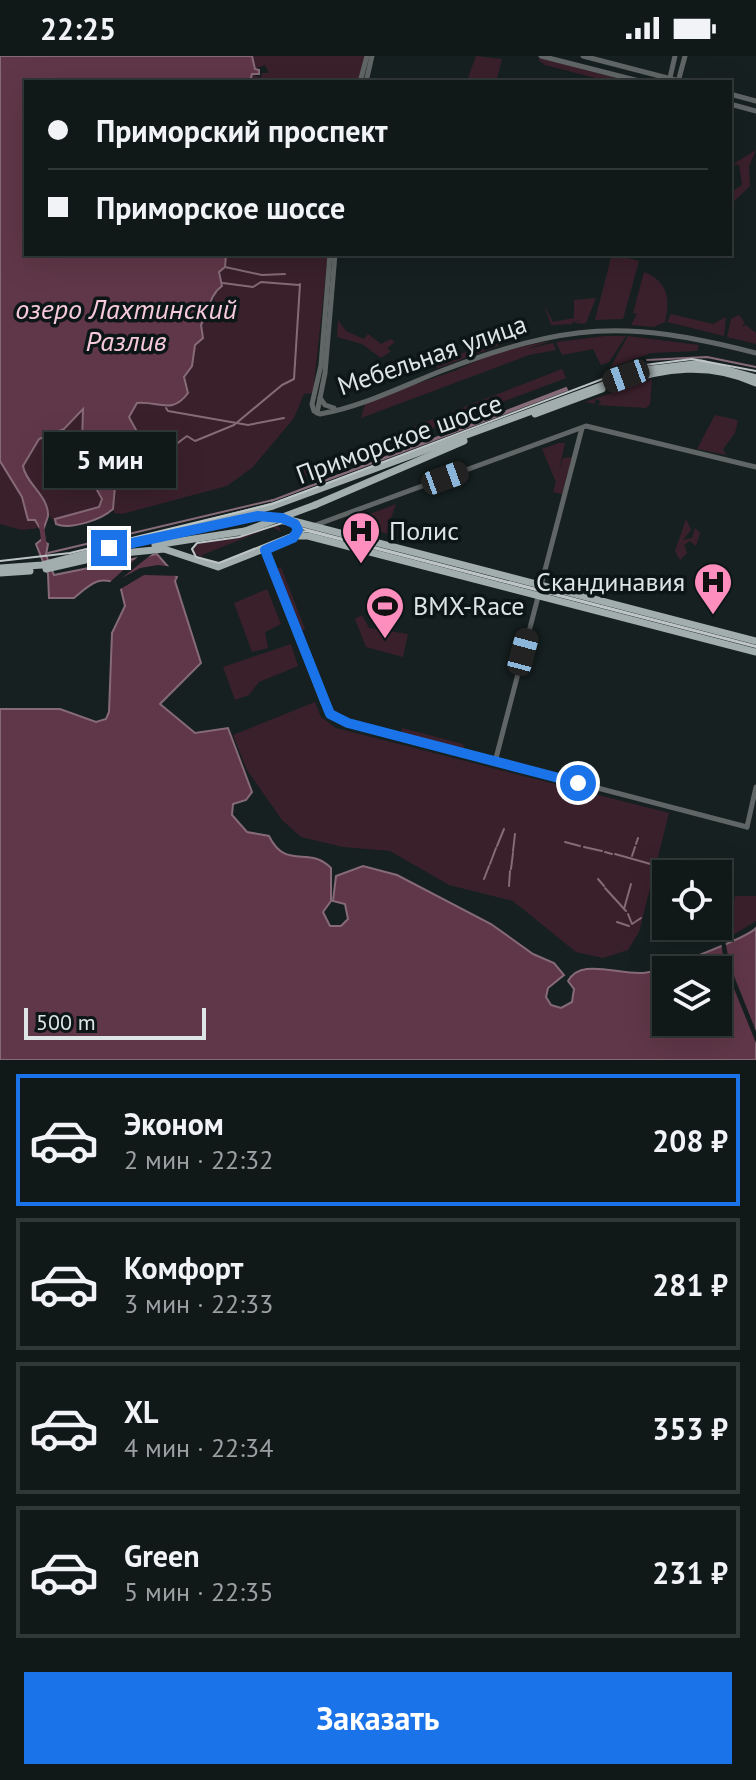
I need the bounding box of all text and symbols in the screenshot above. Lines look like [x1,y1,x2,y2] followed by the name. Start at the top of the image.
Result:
[40,9,116,48] text: 22:25
[96,111,388,150] text: Приморский проспект
[96,188,345,227] text: Приморское шоссе
[15,290,237,359] water label: озеро Лахтинский Разлив
[333,307,531,402] street label: Мебельная улица
[599,357,653,395] car
[291,386,506,491] street label: Приморское шоссе
[43,432,175,488] callout: 5 мин
[77,443,143,476] text: 5 мин
[418,459,472,497] car
[340,510,382,565] hospital icon: Полис
[389,514,459,547] place label: Полис
[91,530,127,566] route end
[692,561,734,616] hospital icon: Скандинавия
[536,565,685,598] place label: Скандинавия
[364,585,406,640] sports icon: BMX-Race
[413,589,525,622] place label: BMX-Race
[505,626,541,678] car
[560,765,596,801] route start
[652,860,732,1036] map controls
[652,860,732,940] button: locate
[652,956,732,1036] button: layers
[24,1004,206,1040] scale bar
[36,1008,96,1036] text: 500 m
[28,1104,100,1176] icon: car
[124,1104,224,1143] text: Эконом
[652,1121,728,1160] text: 208 ₽
[124,1143,273,1176] text: 2 мин · 22:32
[28,1248,100,1320] icon: car
[124,1248,243,1287] text: Комфорт
[652,1265,728,1304] text: 281 ₽
[124,1287,273,1320] text: 3 мин · 22:33
[28,1392,100,1464] icon: car
[124,1392,158,1431] text: XL
[652,1409,728,1448] text: 353 ₽
[124,1431,273,1464] text: 4 мин · 22:34
[28,1536,100,1608] icon: car
[124,1536,199,1575] text: Green
[652,1553,728,1592] text: 231 ₽
[124,1575,273,1608] text: 5 мин · 22:35
[24,1672,732,1764] button: Заказать

